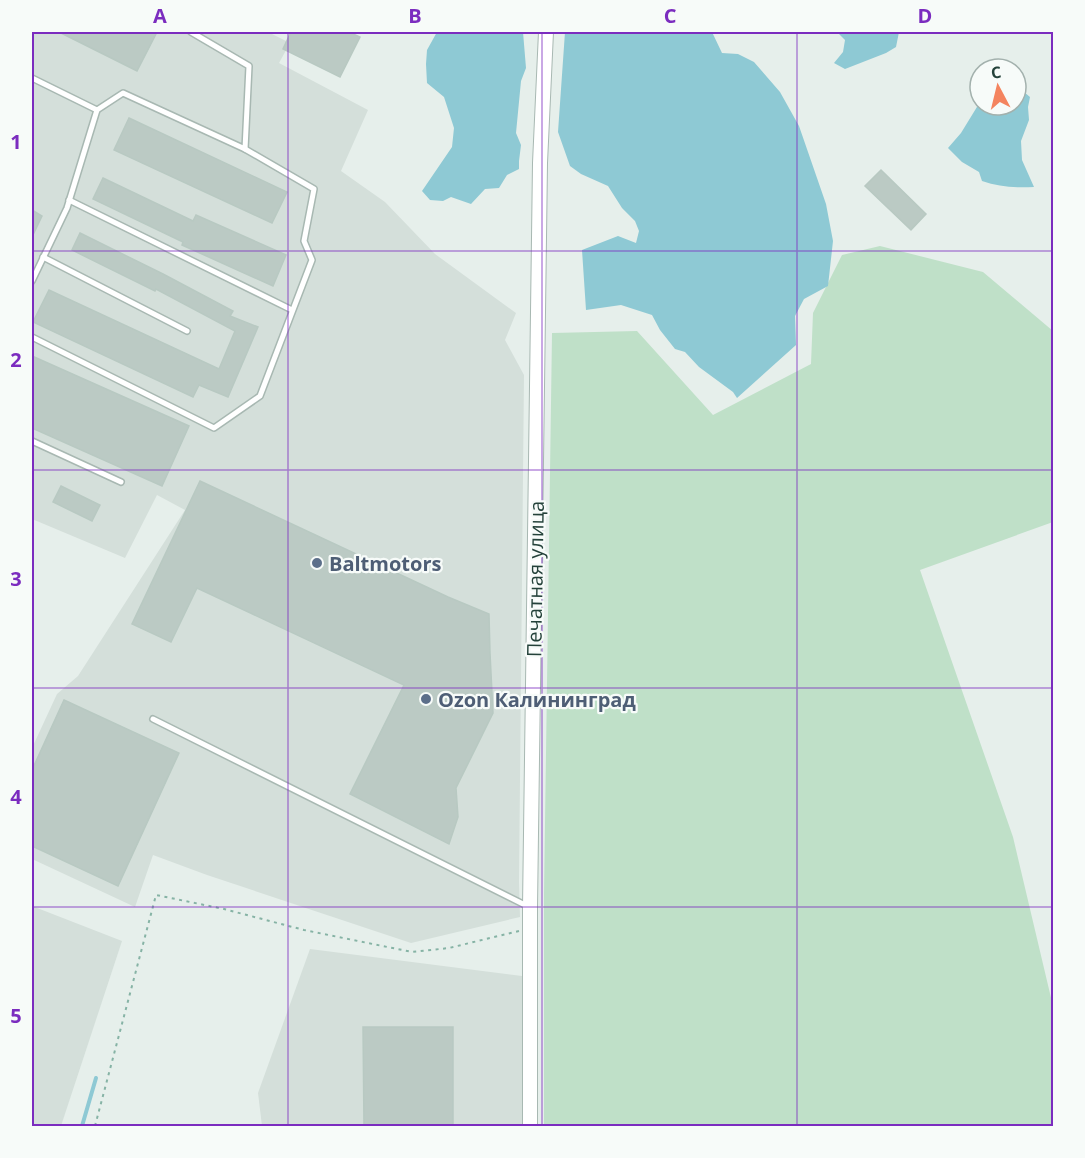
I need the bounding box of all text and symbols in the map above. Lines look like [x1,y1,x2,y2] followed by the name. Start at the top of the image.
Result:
[153,2,167,29] text: A
[408,2,422,29] text: B
[664,2,677,29] text: C
[918,2,932,29] text: D
[968,57,1028,117] north arrow
[990,61,1003,84] text: С
[10,128,22,155] text: 1
[10,346,22,373] text: 2
[520,501,550,657] street label: Печатная улица
[329,550,441,577] place label: Baltmotors
[310,556,324,570] marker: Baltmotors
[10,565,22,592] text: 3
[438,686,636,713] place label: Ozon Калининград
[419,692,433,706] marker: Ozon Калининград
[10,783,22,810] text: 4
[10,1002,22,1029] text: 5

